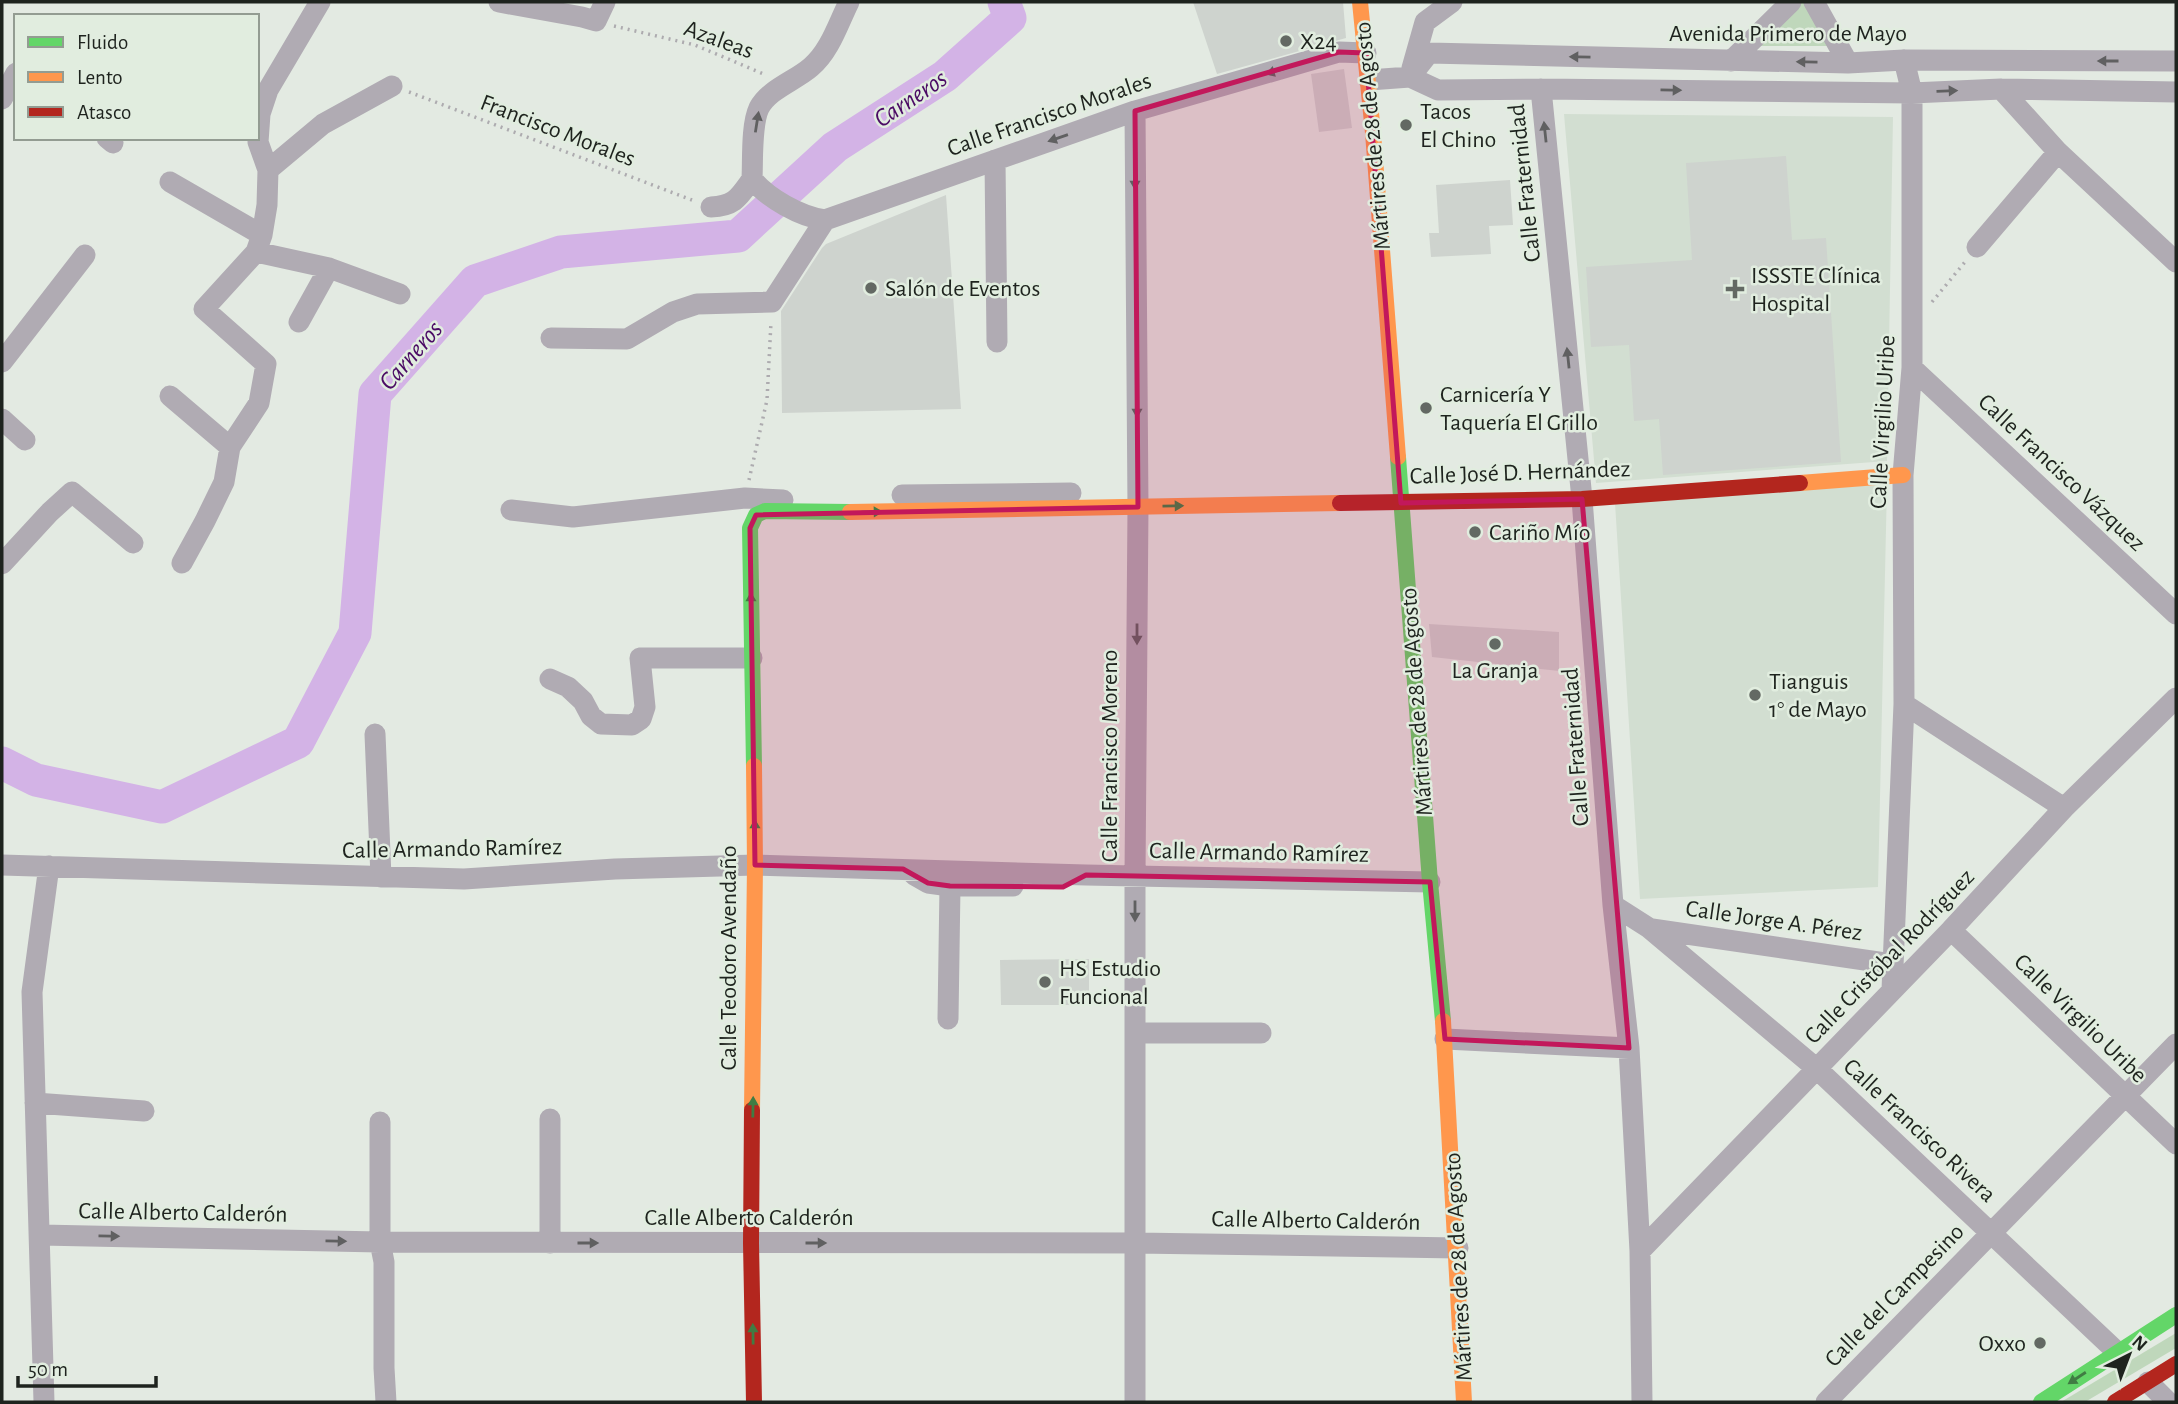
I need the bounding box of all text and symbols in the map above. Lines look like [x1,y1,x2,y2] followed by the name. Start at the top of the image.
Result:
[14,14,259,140] legend
[681,16,757,63] street label: Azaleas
[1351,21,1395,251] street label: Mártires de 28 de Agosto
[1669,22,1907,46] street label: Avenida Primero de Mayo
[1300,30,1337,54] place label: X24
[77,32,128,53] text: Fluido
[1278,33,1294,49] marker: X24
[1568,51,1590,63] one-way arrow
[2097,55,2119,67] one-way arrow
[1796,56,1818,68] one-way arrow
[869,65,952,132] water label: Carneros
[1265,66,1286,76] one-way arrow
[77,67,123,88] text: Lento
[944,69,1154,161] street label: Calle Francisco Morales
[1660,84,1682,96] one-way arrow
[1937,86,1959,97] one-way arrow
[477,90,638,171] street label: Francisco Morales
[1420,100,1496,152] place label: Tacos El Chino
[77,102,131,123] text: Atasco
[1505,103,1545,263] street label: Calle Fraternidad
[751,111,762,133] one-way arrow
[1398,117,1414,133] marker: Tacos El Chino
[1539,120,1550,142] one-way arrow
[1048,133,1069,144] one-way arrow
[1130,168,1141,190] one-way arrow
[1751,264,1881,316] place label: ISSSTE Clínica Hospital
[885,277,1040,301] place label: Salón de Eventos
[1725,279,1745,299] marker: ISSSTE Clínica Hospital
[863,280,879,296] marker: Salón de Eventos
[374,316,447,395] water label: Carneros
[1866,335,1900,510] street label: Calle Virgilio Uribe
[1562,347,1573,369] one-way arrow
[1440,383,1598,435] place label: Carnicería Y Taquería El Grillo
[1973,390,2149,556] street label: Calle Francisco Vázquez
[1131,396,1143,418] one-way arrow
[1418,400,1434,416] marker: Carnicería Y Taquería El Grillo
[1409,457,1631,489] street label: Calle José D. Hernández
[1162,500,1184,512] one-way arrow
[861,506,883,517] one-way arrow
[1489,521,1591,545] place label: Cariño Mío
[1467,524,1483,540] marker: Cariño Mío
[1397,587,1437,817] street label: Mártires de 28 de Agosto
[746,591,757,613] one-way arrow
[1131,623,1143,645] one-way arrow
[1487,636,1503,652] marker: La Granja
[1098,650,1122,862] street label: Calle Francisco Moreno
[1451,659,1539,683] place label: La Granja
[1558,667,1594,827] street label: Calle Fraternidad
[1769,670,1867,722] place label: Tianguis 1° de Mayo
[1747,687,1763,703] marker: Tianguis 1° de Mayo
[749,819,761,841] one-way arrow
[342,835,562,863] street label: Calle Armando Ramírez
[1149,839,1369,867] street label: Calle Armando Ramírez
[717,845,741,1071] street label: Calle Teodoro Avendaño
[1800,865,1979,1049] street label: Calle Cristóbal Rodríguez
[1684,897,1864,945] street label: Calle Jorge A. Pérez
[1129,900,1141,922] one-way arrow
[2009,950,2151,1088] street label: Calle Virgilio Uribe
[1059,957,1161,1009] place label: HS Estudio Funcional
[1037,974,1053,990] marker: HS Estudio Funcional
[1839,1054,2000,1207] street label: Calle Francisco Rivera
[747,1095,759,1117] one-way arrow
[1441,1152,1477,1382] street label: Mártires de 28 de Agosto
[78,1199,288,1227] street label: Calle Alberto Calderón
[644,1206,854,1230] street label: Calle Alberto Calderón
[1211,1207,1421,1235] street label: Calle Alberto Calderón
[1821,1220,1969,1372] street label: Calle del Campesino
[98,1231,120,1242] one-way arrow
[325,1236,347,1247] one-way arrow
[577,1237,599,1249] one-way arrow
[805,1237,827,1249] one-way arrow
[2094,1320,2164,1390] north arrow
[747,1323,759,1345] one-way arrow
[1978,1332,2026,1356] place label: Oxxo
[2128,1332,2151,1355] text: N
[2032,1335,2048,1351] marker: Oxxo
[18,1344,156,1388] scale bar
[28,1359,68,1380] text: 50 m
[2068,1371,2087,1384] one-way arrow

